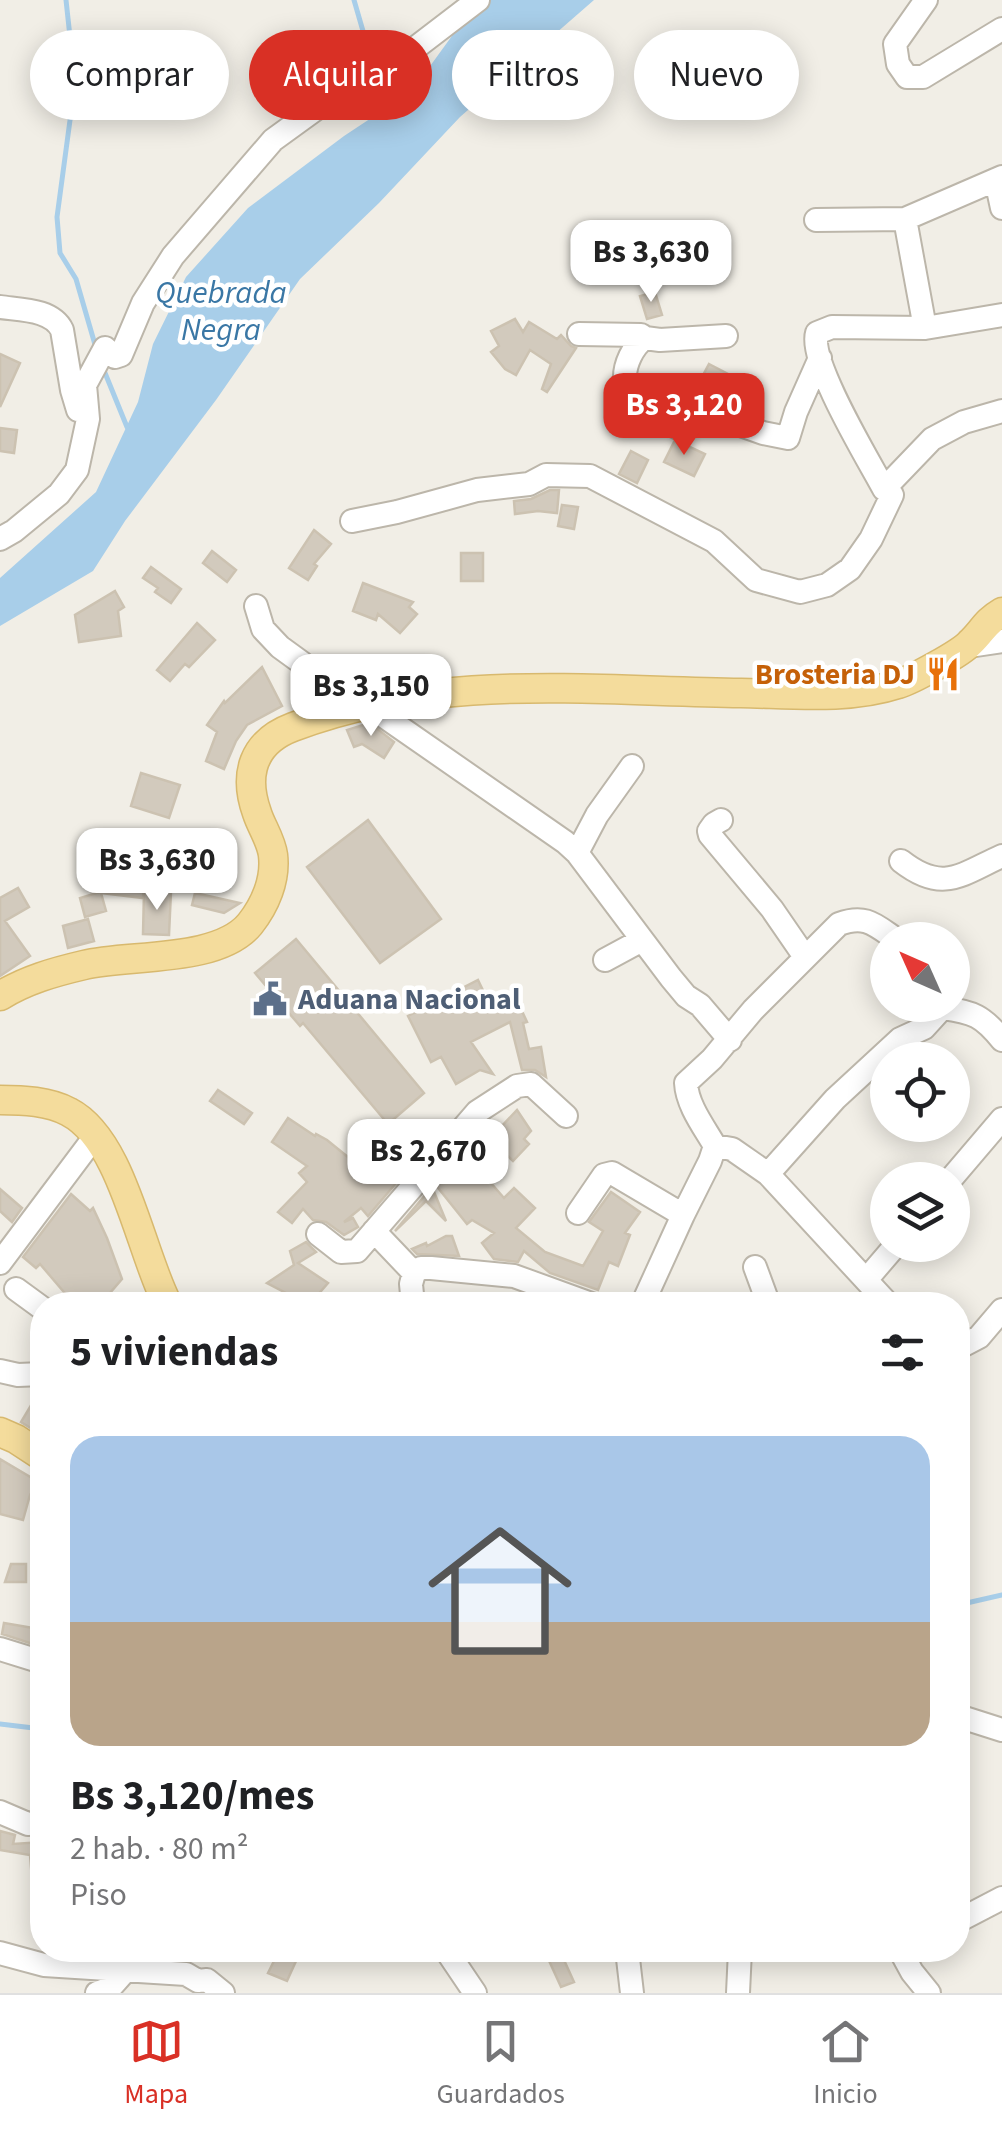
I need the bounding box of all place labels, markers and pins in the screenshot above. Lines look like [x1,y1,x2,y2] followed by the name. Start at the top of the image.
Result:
[548,220,754,305] pin: Bs 3,630
[581,373,787,458] pin: Bs 3,120
[755,653,915,696] place label: Brosteria DJ
[268,654,474,739] pin: Bs 3,150
[924,655,962,693] restaurant icon: Brosteria DJ
[54,828,260,913] pin: Bs 3,630
[297,978,521,1021] place label: Aduana Nacional
[251,980,289,1018] public building icon: Aduana Nacional
[325,1119,531,1204] pin: Bs 2,670

